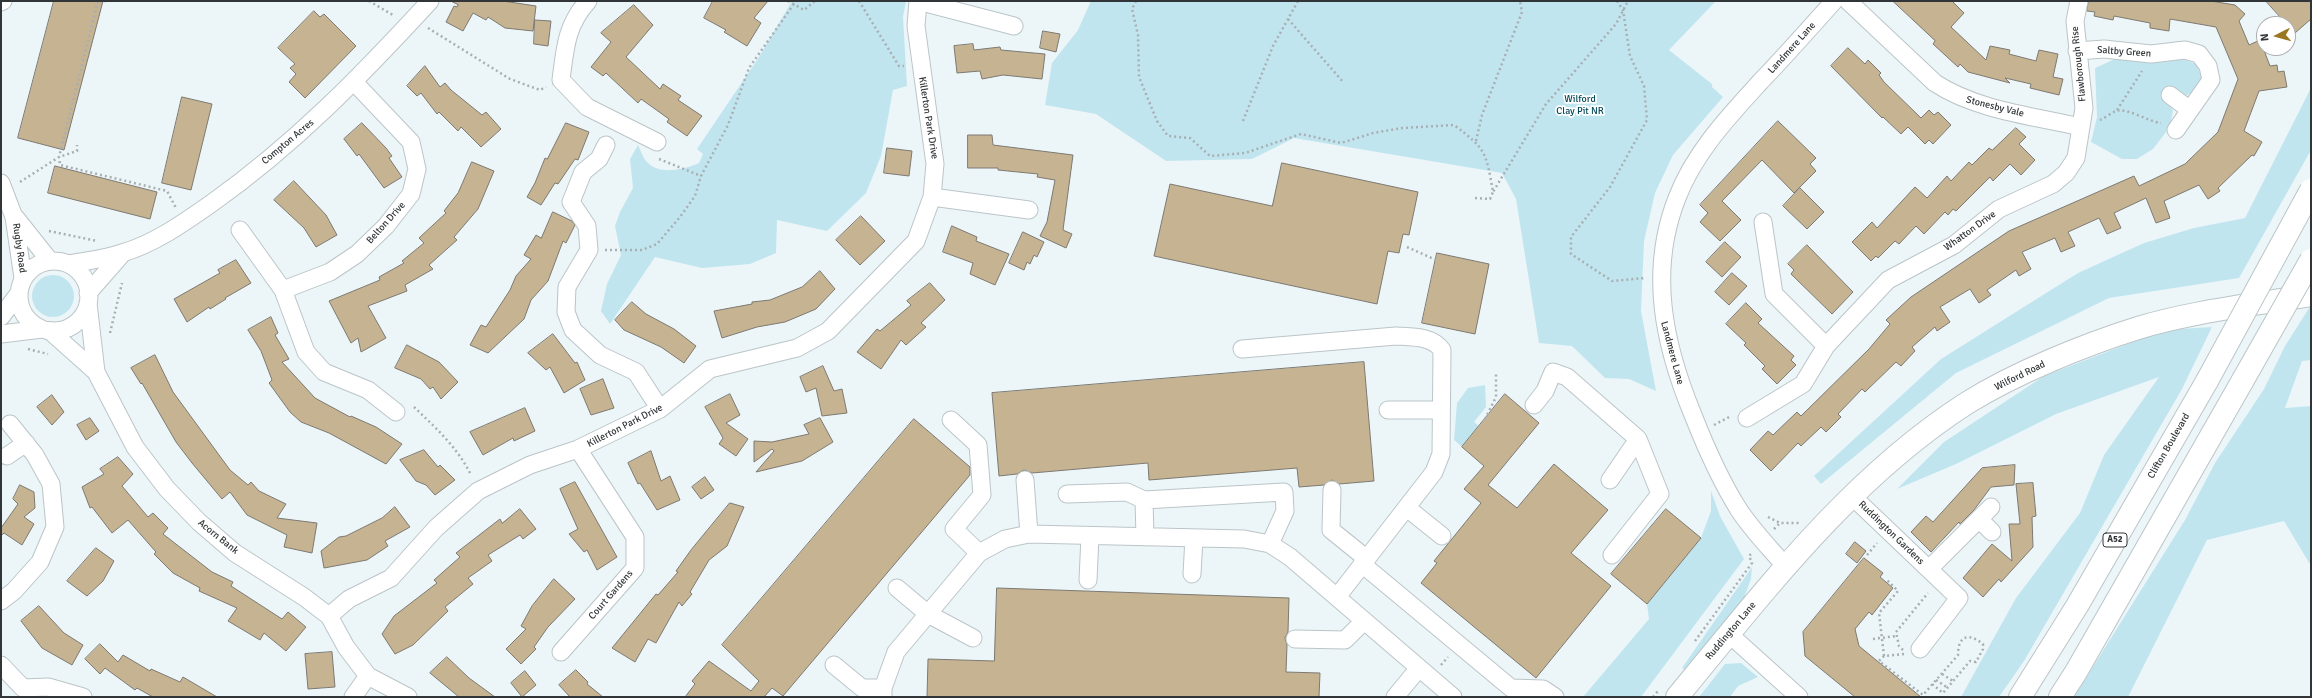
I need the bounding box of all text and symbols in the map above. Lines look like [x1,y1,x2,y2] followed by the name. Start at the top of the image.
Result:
[2256,16,2296,56] north arrow
[1766,20,1818,76] street label: Landmere Lane
[2069,26,2089,102] street label: Flawborough Rise
[2258,33,2271,42] text: N
[2096,44,2152,60] street label: Saltby Green
[916,76,940,160] street label: Killerton Park Drive
[1556,93,1604,116] park label: Wilford Clay Pit NR
[1965,94,2025,120] street label: Stonesby Vale
[260,117,316,167] street label: Compton Acres
[364,199,408,247] street label: Belton Drive
[1942,208,1998,254] street label: Whatton Drive
[10,222,28,274] street label: Rugby Road
[1658,320,1686,386] street label: Landmere Lane
[1993,359,2047,393] street label: Wilford Road
[585,402,665,450] street label: Killerton Park Drive
[2145,411,2193,481] street label: Clifton Boulevard
[1856,499,1926,567] street label: Ruddington Gardens
[195,517,241,557] street label: Acorn Bank
[2103,533,2127,547] road number: A52
[586,568,636,622] street label: Court Gardens
[1703,599,1759,663] street label: Ruddington Lane

